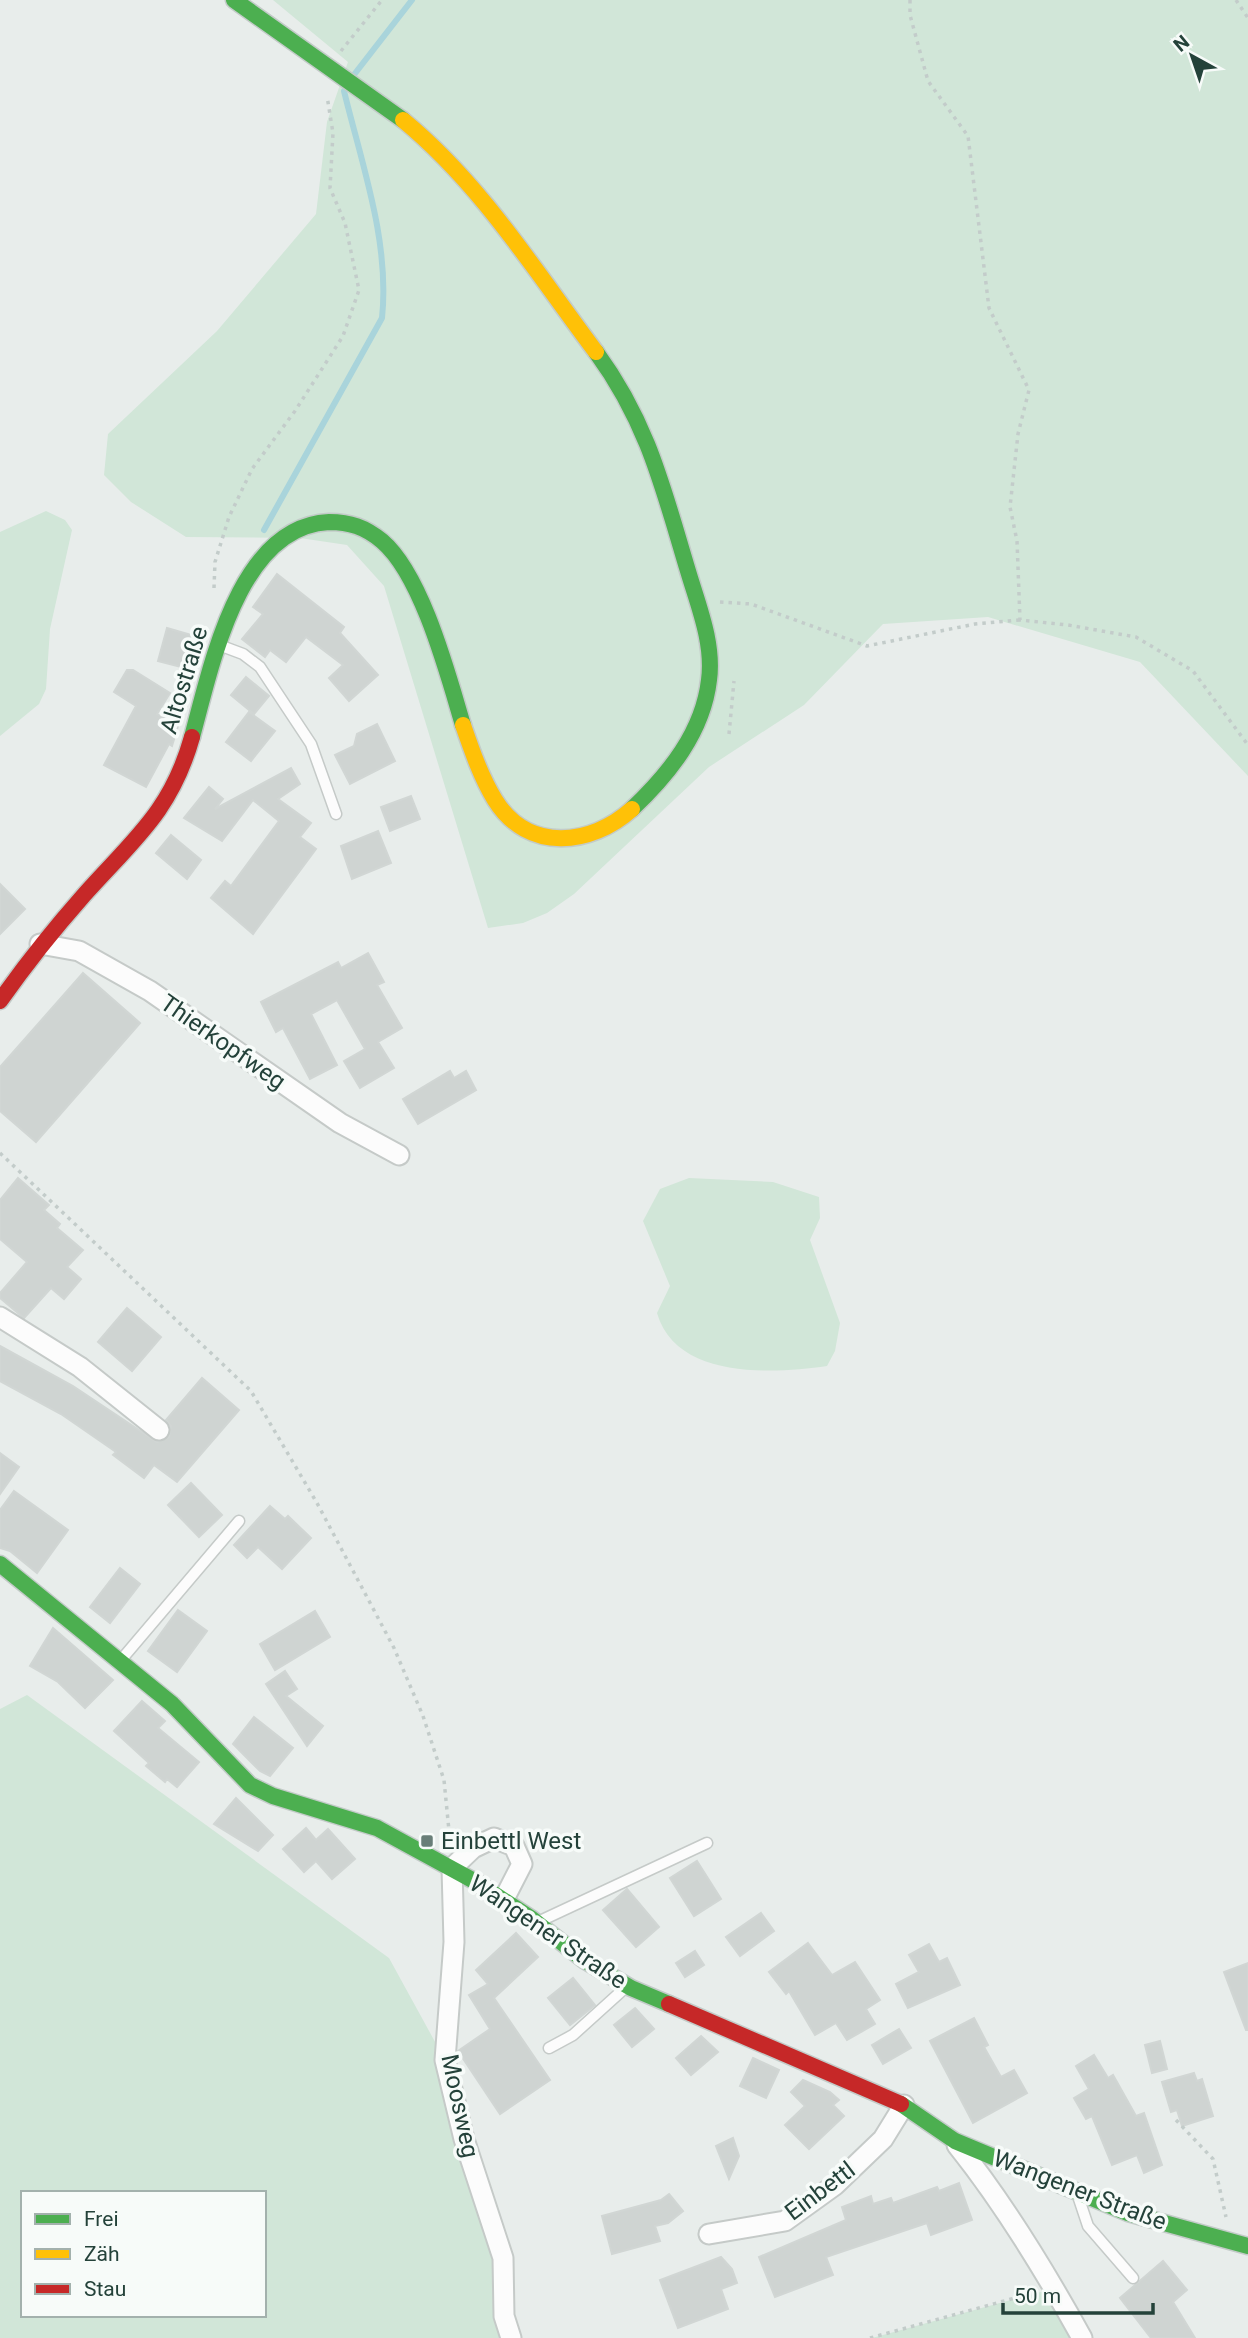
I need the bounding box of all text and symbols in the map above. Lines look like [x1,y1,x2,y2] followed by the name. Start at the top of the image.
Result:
[1157,21,1227,91] north arrow
[1169,30,1194,56] text: N
[154,623,214,737] street label: Altostraße
[155,989,291,1095] street label: Thierkopfweg
[441,1827,581,1855] place label: Einbettl West
[419,1833,435,1849] marker: Einbettl West
[464,1869,632,1995] street label: Wangener Straße
[435,2052,485,2160] street label: Moosweg
[989,2144,1171,2236] street label: Wangener Straße
[779,2156,861,2226] street label: Einbettl
[21,2191,266,2317] legend
[84,2207,119,2231] text: Frei
[84,2242,120,2266] text: Zäh
[1003,2272,1154,2316] scale bar
[84,2277,126,2301] text: Stau
[1014,2284,1061,2308] text: 50 m

